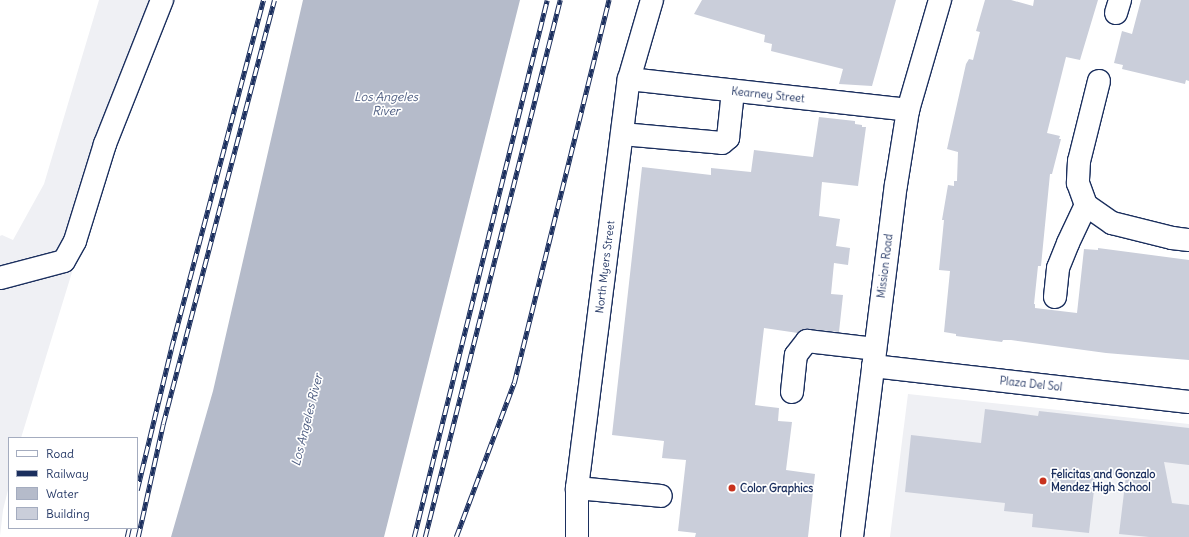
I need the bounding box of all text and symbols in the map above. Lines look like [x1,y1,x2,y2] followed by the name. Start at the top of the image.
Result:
[731,85,805,105] street label: Kearney Street
[354,90,418,118] water label: Los Angeles River
[593,220,617,314] street label: North Myers Street
[875,233,895,299] street label: Mission Road
[289,373,325,467] water label: Los Angeles River
[999,374,1063,394] street label: Plaza Del Sol
[8,437,138,529] legend
[46,446,74,461] text: Road
[46,466,89,481] text: Railway
[1051,468,1155,494] place label: Felicitas and Gonzalo Mendez High School
[1038,476,1048,486] marker: Felicitas and Gonzalo Mendez High School
[740,481,813,495] place label: Color Graphics
[727,483,737,493] marker: Color Graphics
[46,486,79,501] text: Water
[46,506,90,521] text: Building

